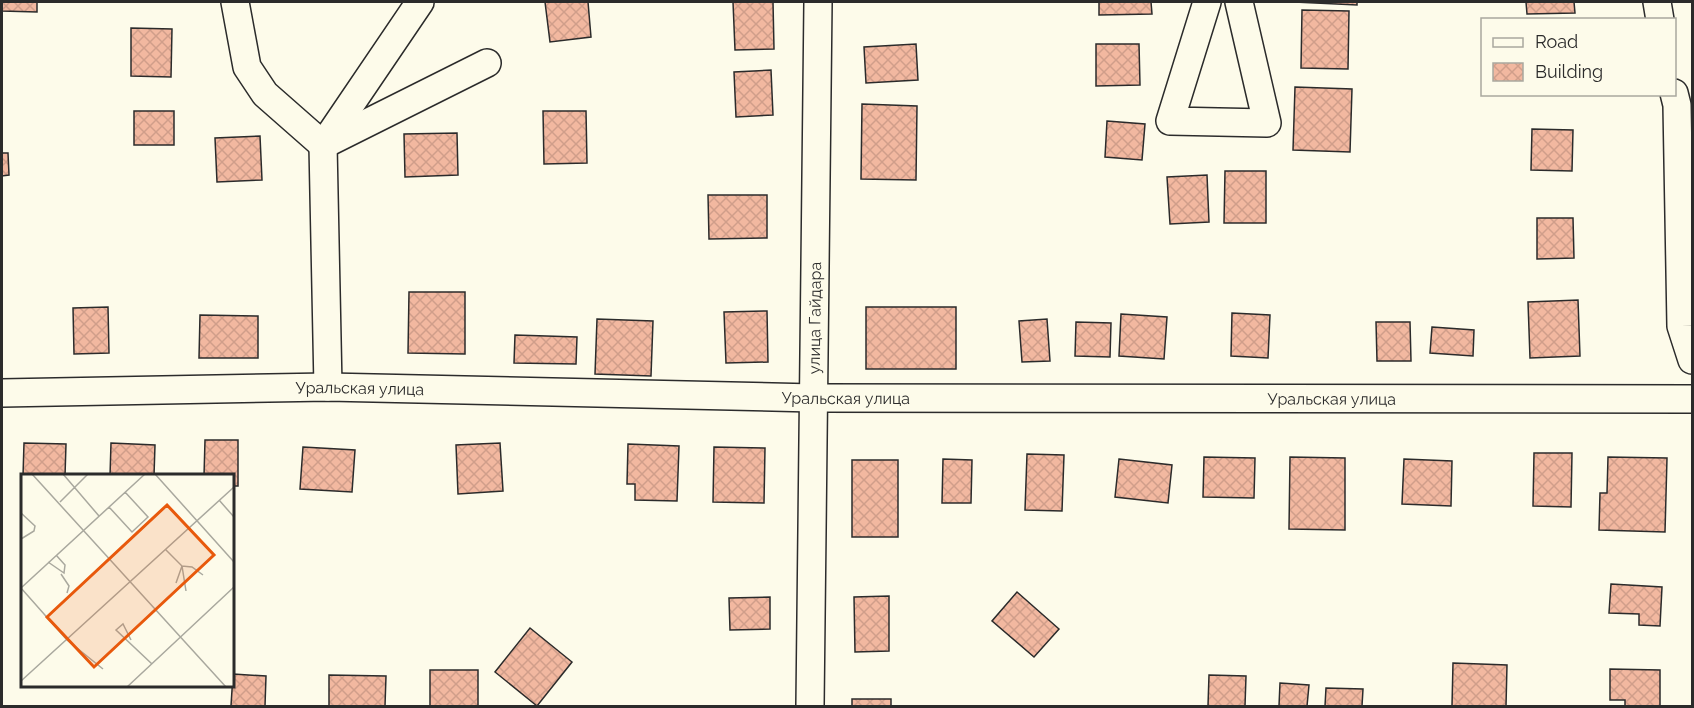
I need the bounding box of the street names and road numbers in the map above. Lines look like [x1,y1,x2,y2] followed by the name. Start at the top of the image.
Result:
[804,262,825,374] street label: улица Гайдара
[296,377,424,399] street label: Уральская улица
[781,388,910,408] street label: Уральская улица
[1268,389,1396,408] street label: Уральская улица

